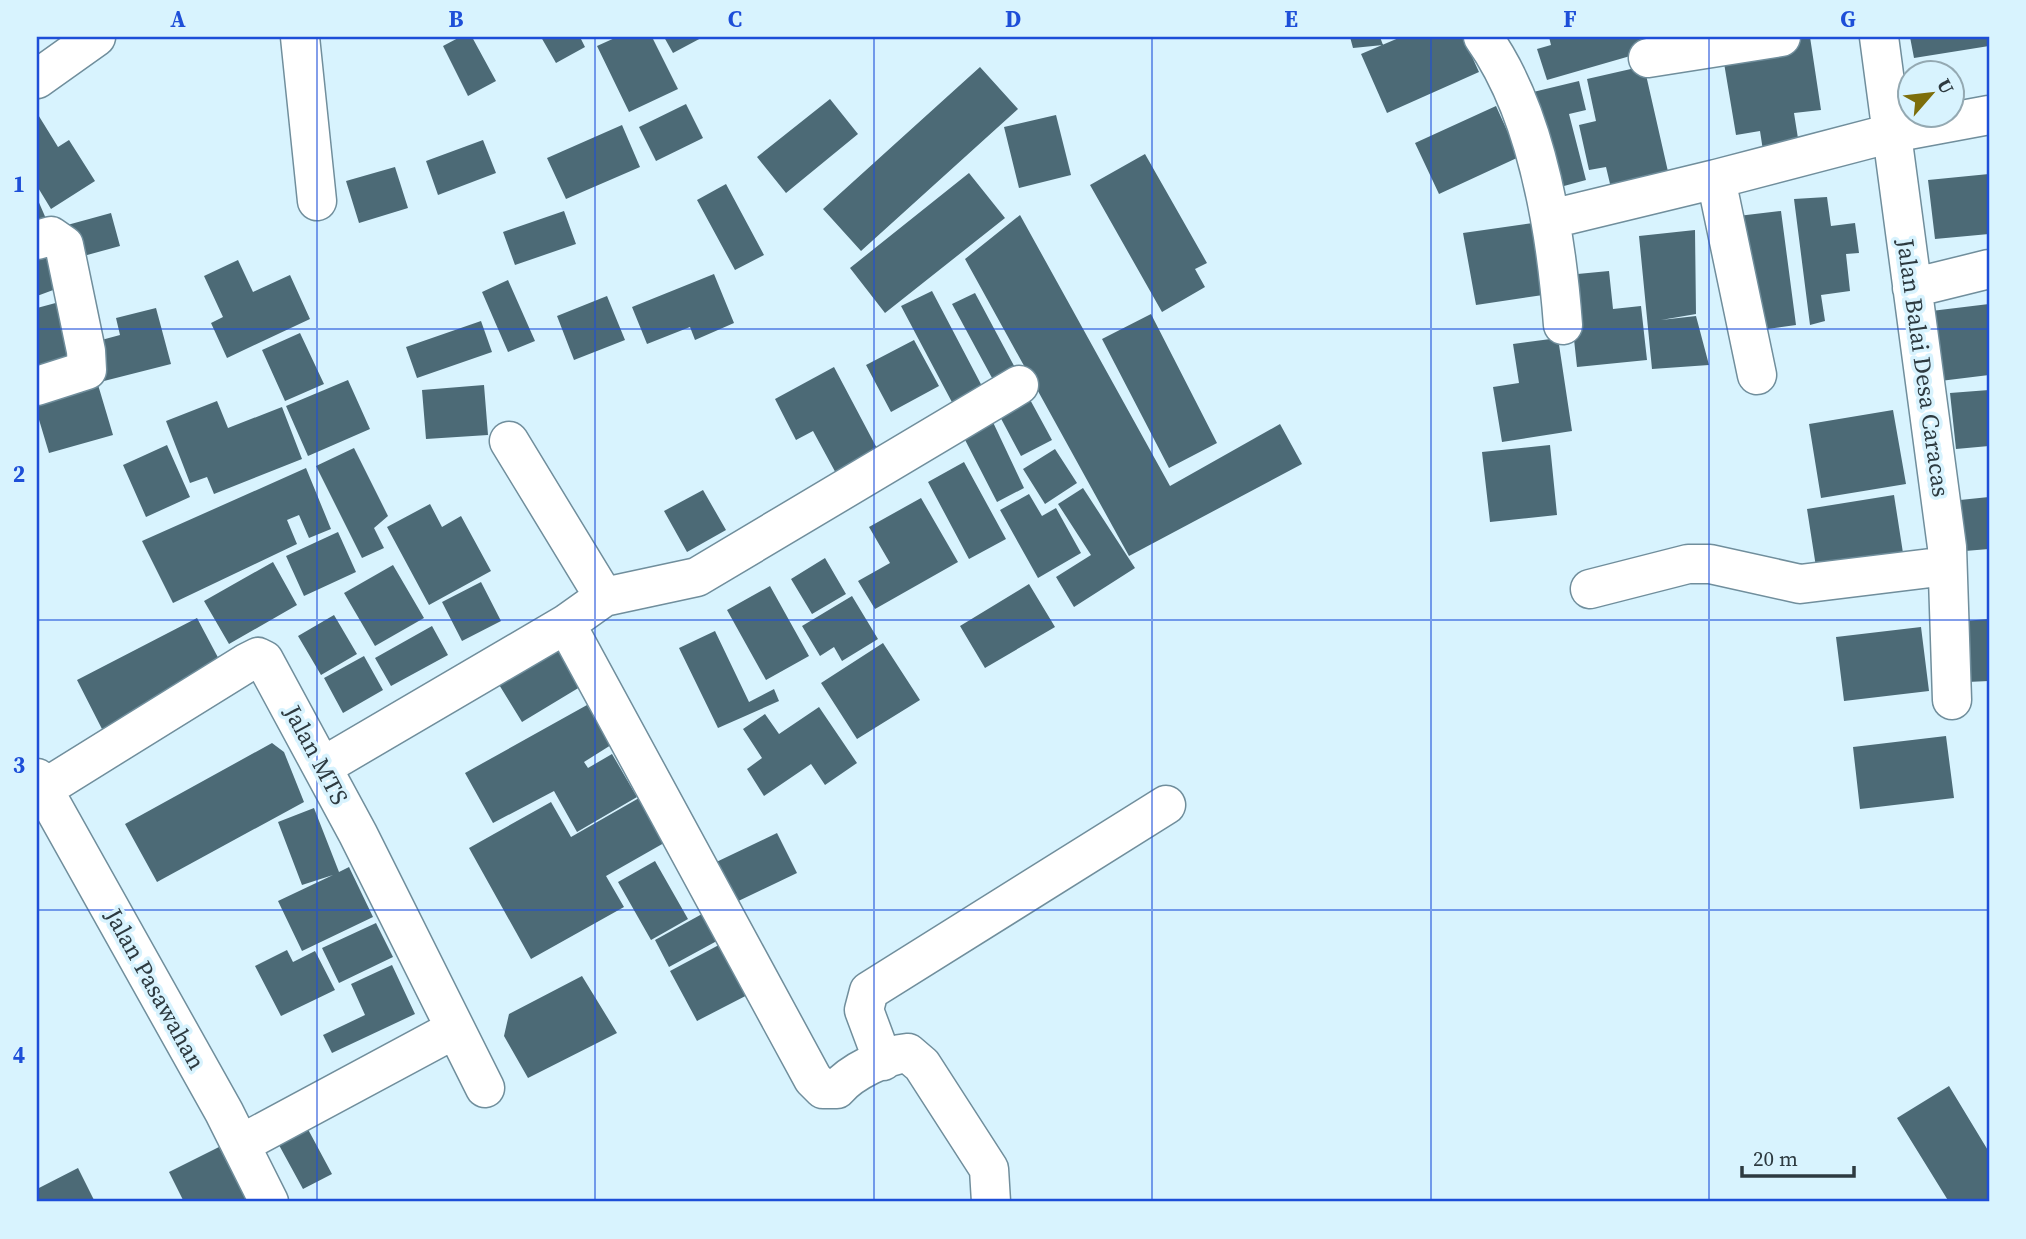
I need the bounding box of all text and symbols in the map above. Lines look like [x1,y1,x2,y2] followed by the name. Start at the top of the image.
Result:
[170,3,186,35] text: A
[449,3,464,35] text: B
[728,3,742,35] text: C
[1005,3,1021,35] text: D
[1284,3,1298,35] text: E
[1563,3,1577,35] text: F
[1840,3,1856,35] text: G
[1896,60,1966,130] north arrow
[1931,74,1961,98] text: U
[13,168,25,200] text: 1
[1889,236,1958,499] street label: Jalan Balai Desa Caracas
[13,458,25,490] text: 2
[276,698,356,810] street label: Jalan MTS
[13,749,25,781] text: 3
[97,901,213,1075] street label: Jalan Pasawahan
[13,1039,25,1071] text: 4
[1742,1134,1854,1178] scale bar
[1753,1144,1798,1173] text: 20 m

